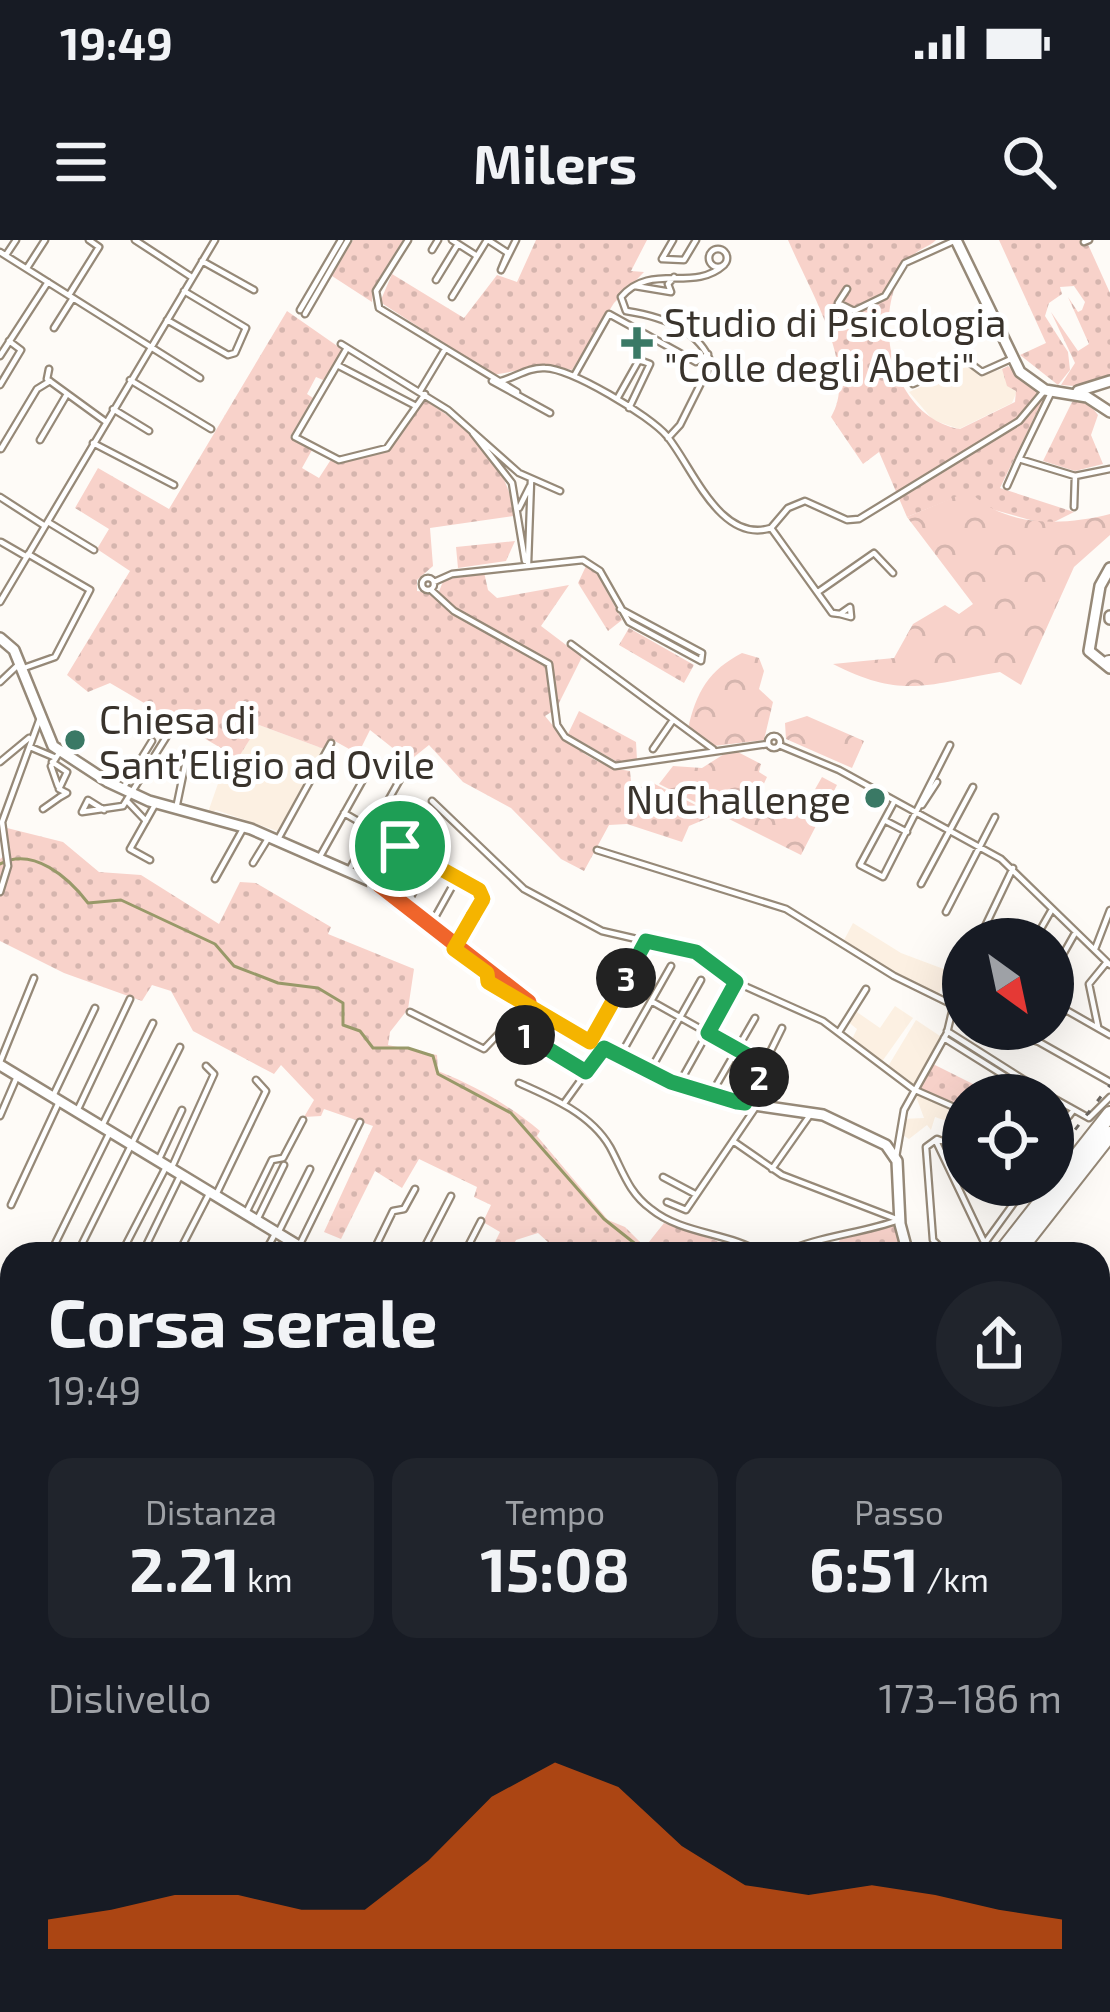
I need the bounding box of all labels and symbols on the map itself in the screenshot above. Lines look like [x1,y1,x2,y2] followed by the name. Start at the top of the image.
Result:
[664,298,1006,390] place label: Studio di Psicologia "Colle degli Abeti"
[621,327,653,359] marker: Studio di Psicologia "Colle degli Abeti"
[99,695,435,787] place label: Chiesa di Sant’Eligio ad Ovile
[62,727,88,753] marker: Chiesa di Sant’Eligio ad Ovile
[626,775,851,822] place label: NuChallenge
[862,785,888,811] marker: NuChallenge
[349,795,451,897] pin
[942,918,1074,1050] north arrow
[596,948,656,1008] pin: 3
[495,1005,555,1065] pin: 1
[729,1047,789,1107] pin: 2

